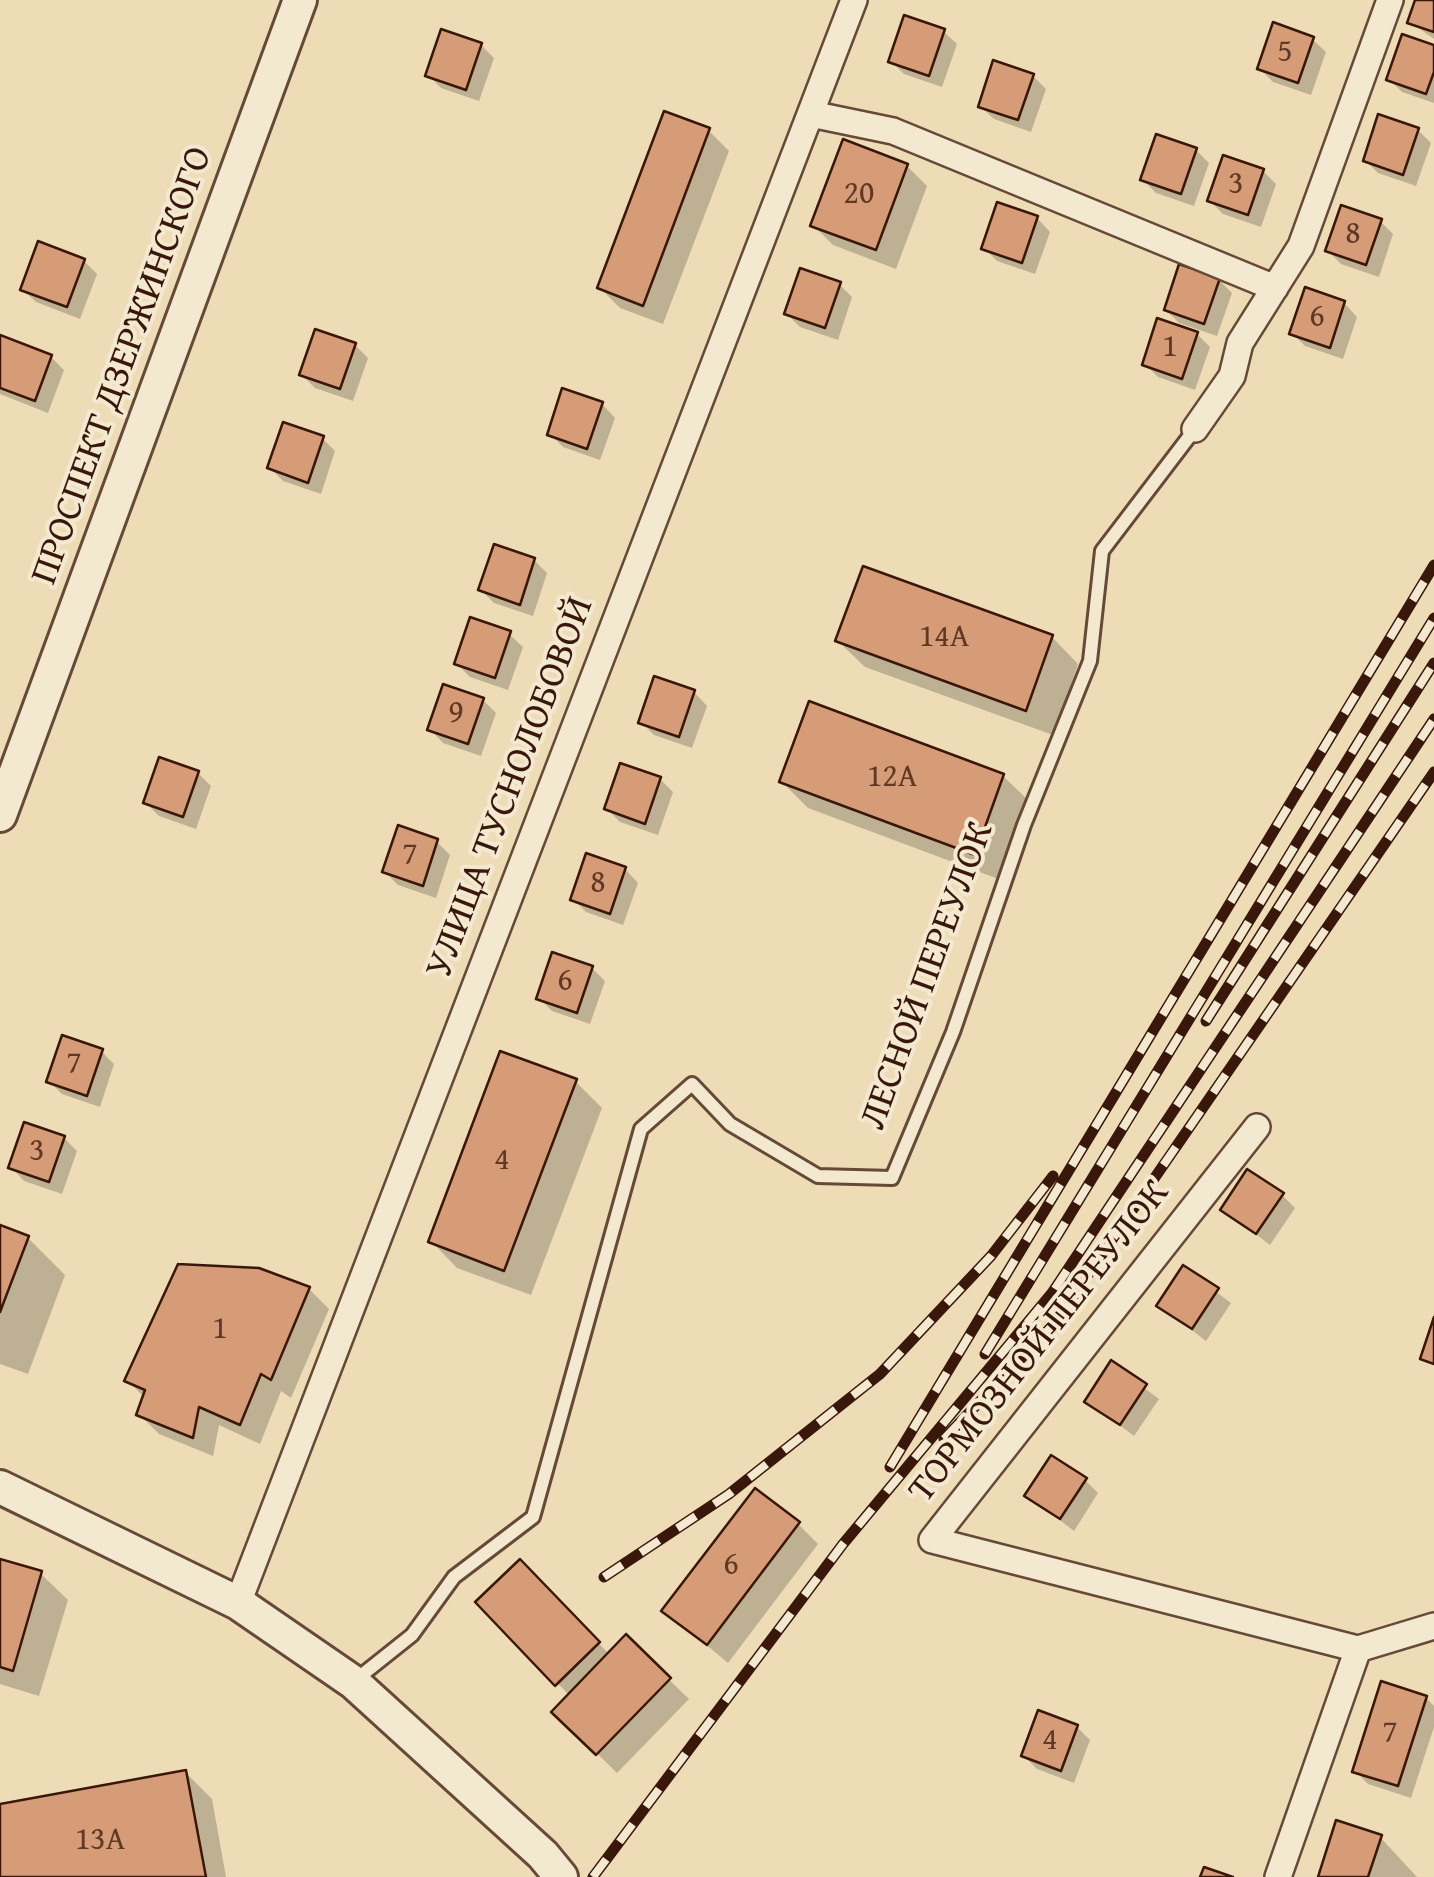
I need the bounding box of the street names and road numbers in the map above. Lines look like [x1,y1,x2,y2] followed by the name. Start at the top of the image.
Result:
[23,141,223,591] street label: ПРОСПЕКТ ДЗЕРЖИНСКОГО
[417,591,605,985] street label: УЛИЦА ТУСНОЛОБОВОЙ
[851,816,1005,1136] street label: ЛЕСНОЙ ПЕРЕУЛОК
[900,1172,1180,1512] street label: ТОРМОЗНОЙ ПЕРЕУЛОК

